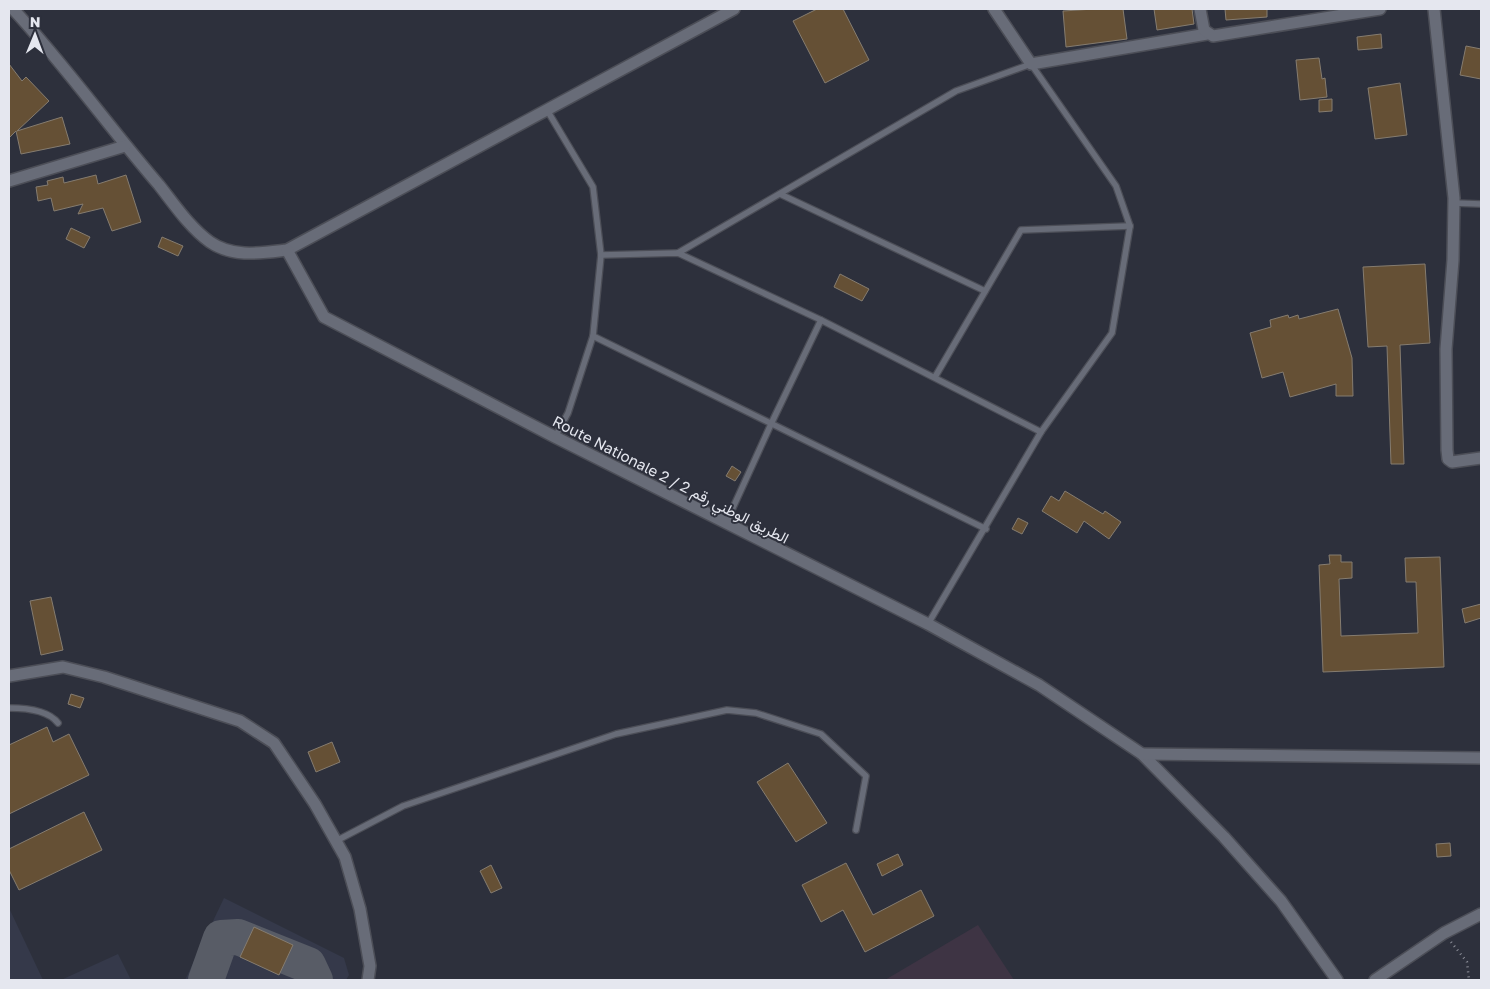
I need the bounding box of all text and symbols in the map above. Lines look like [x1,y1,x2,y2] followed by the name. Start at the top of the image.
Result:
[10,10,60,60] north arrow
[30,13,41,30] text: N
[547,411,792,551] street label: Route Nationale 2 / الطريق الوطني رقم 2

